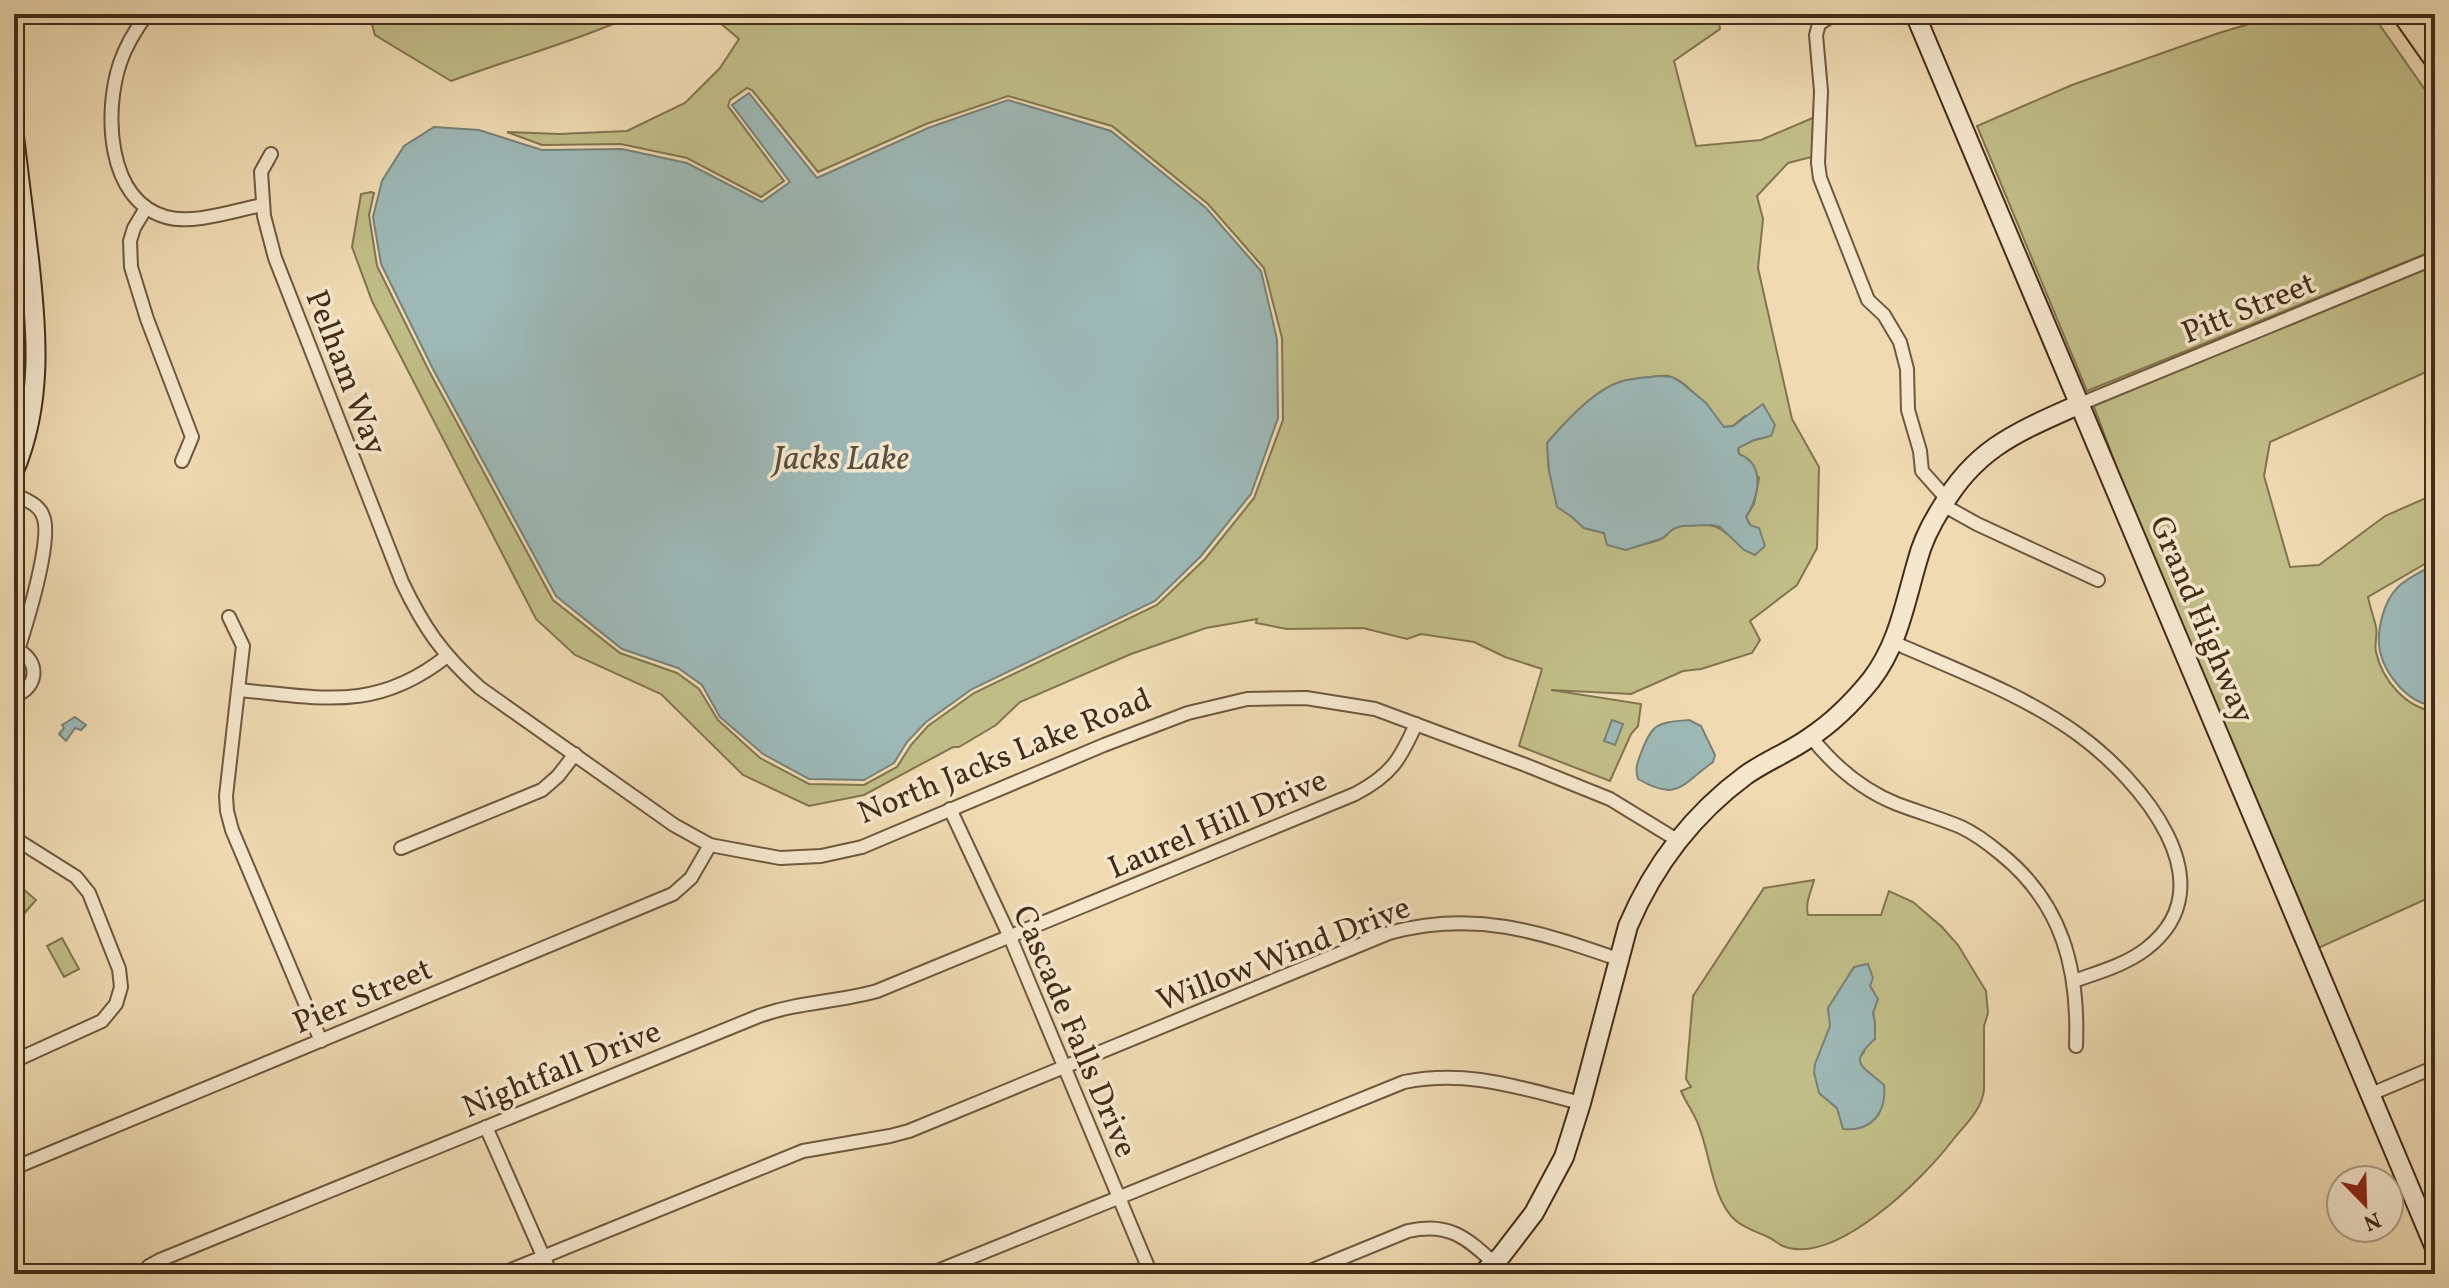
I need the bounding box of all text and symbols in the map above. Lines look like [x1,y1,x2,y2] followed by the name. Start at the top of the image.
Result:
[2176,263,2323,357] street label: Pitt Street
[293,284,396,462] street label: Pelham Way
[770,437,909,484] water label: Jacks Lake
[2137,510,2264,731] street label: Grand Highway
[852,679,1158,837] street label: North Jacks Lake Road
[1102,760,1334,892] street label: Laurel Hill Drive
[1151,887,1417,1024] street label: Willow Wind Drive
[1000,899,1146,1165] street label: Cascade Falls Drive
[287,949,439,1047] street label: Pier Street
[456,1011,668,1131] street label: Nightfall Drive
[2325,1164,2405,1244] north arrow
[2358,1203,2385,1238] text: N

